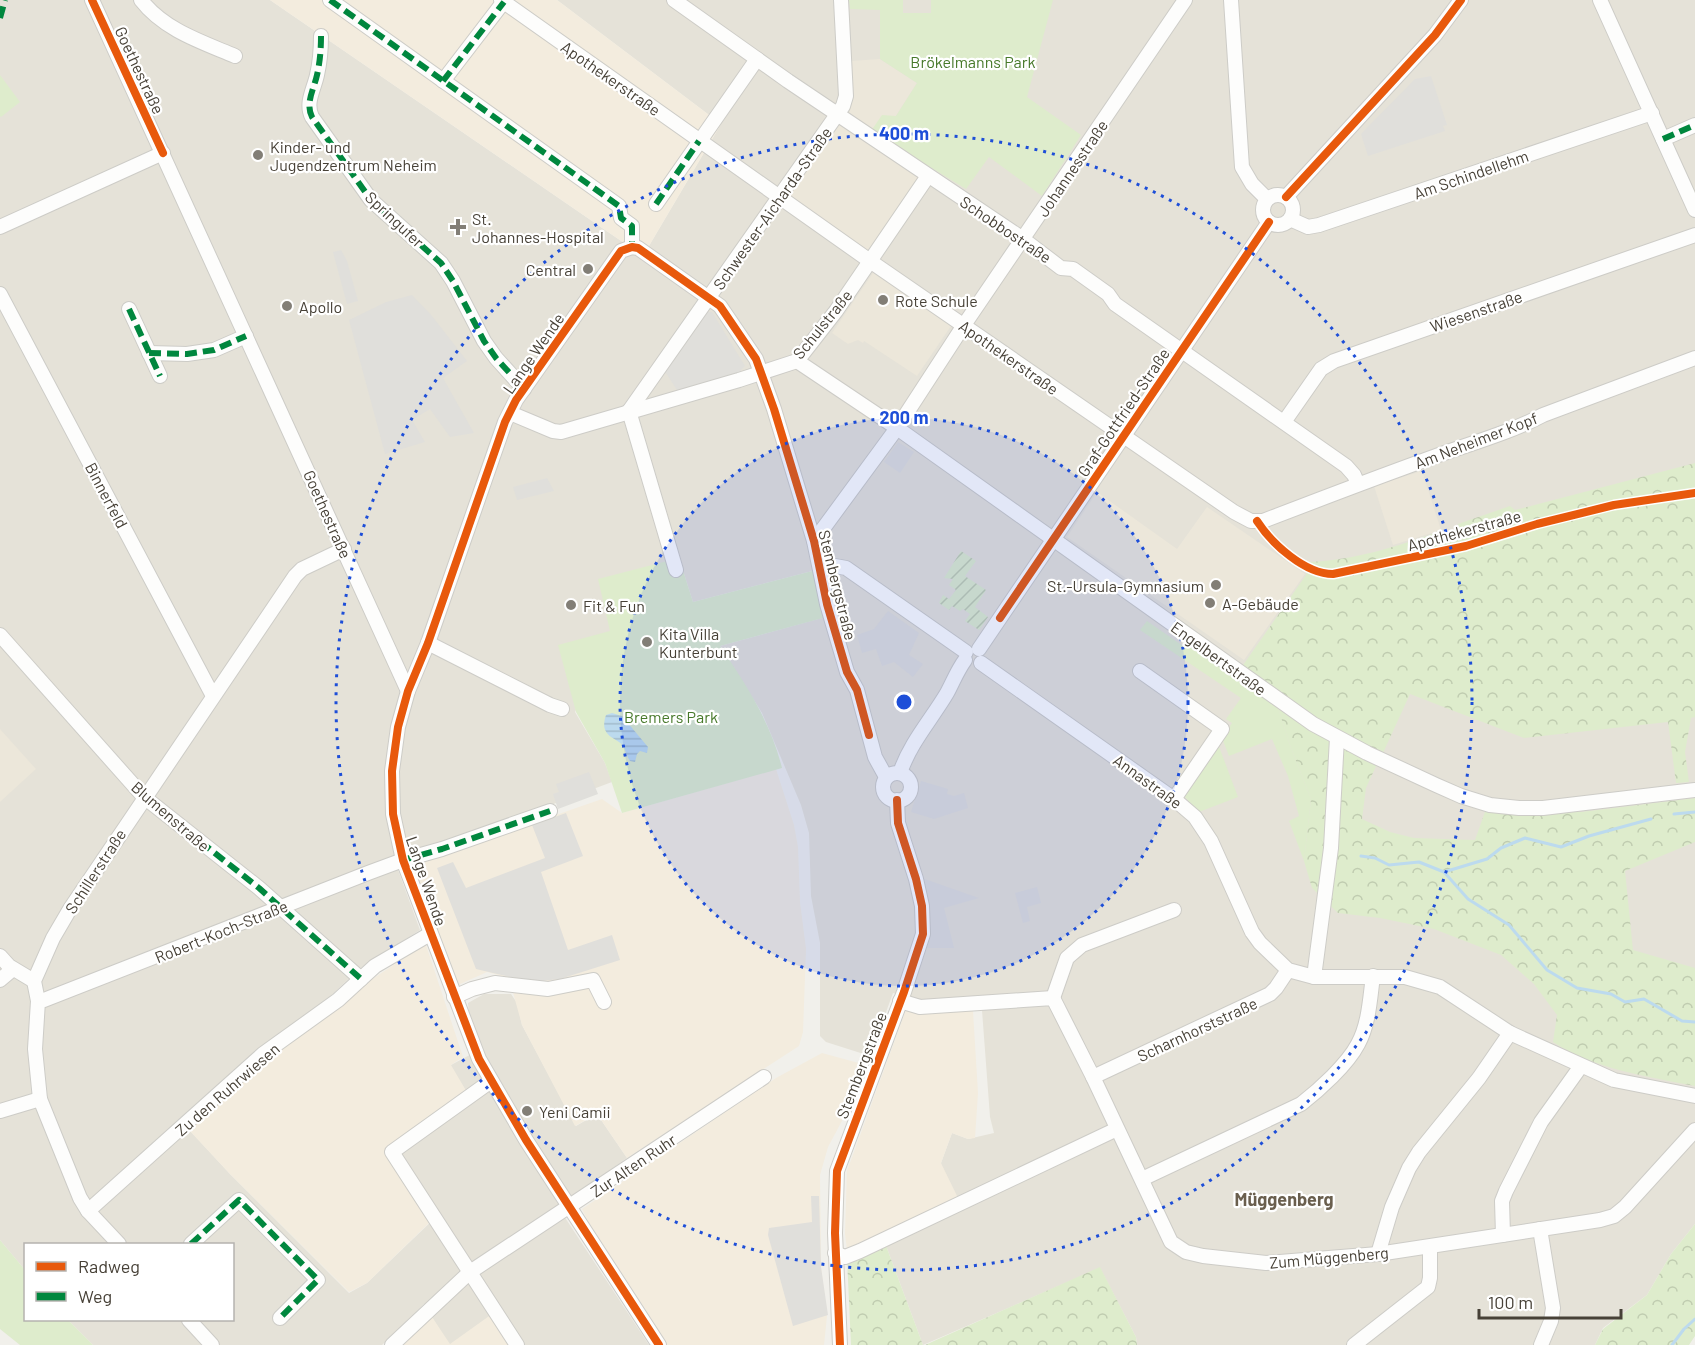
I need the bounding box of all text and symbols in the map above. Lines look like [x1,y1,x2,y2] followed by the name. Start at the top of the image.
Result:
[111,23,169,117] street label: Goethestraße
[558,37,664,119] street label: Apothekerstraße
[910,52,1036,71] park label: Brökelmanns Park
[1033,116,1111,220] street label: Johannesstraße
[879,122,929,144] text: 400 m
[709,123,835,293] street label: Schwester-Aicharda-Straße
[270,137,437,174] place label: Kinder- und Jugendzentrum Neheim
[1411,145,1531,203] street label: Am Schindellehm
[251,148,265,162] marker: Kinder- und Jugendzentrum Neheim
[362,187,428,251] street label: Springufer
[957,192,1055,266] street label: Schobbostraße
[472,209,604,246] place label: St. Johannes-Hospital
[449,218,467,236] marker: St. Johannes-Hospital
[526,260,576,279] place label: Central
[581,262,595,276] marker: Central
[788,286,856,362] street label: Schulstraße
[1427,286,1525,336] street label: Wiesenstraße
[895,291,978,310] place label: Rote Schule
[876,293,890,307] marker: Rote Schule
[299,297,342,316] place label: Apollo
[280,299,294,313] marker: Apollo
[498,309,568,397] street label: Lange Wende
[956,316,1062,398] street label: Apothekerstraße
[1073,344,1173,480] street label: Graf-Gottfried-Straße
[879,406,929,428] text: 200 m
[1412,408,1540,472] street label: Am Neheimer Kopf
[82,459,132,531] street label: Binnerfeld
[300,467,356,561] street label: Goethestraße
[1405,506,1523,554] street label: Apothekerstraße
[815,528,861,642] street label: Stembergstraße
[1047,576,1204,595] place label: St.-Ursula-Gymnasium
[1209,578,1223,592] marker: St.-Ursula-Gymnasium
[1222,594,1299,613] place label: A-Gebäude
[583,596,645,615] place label: Fit & Fun
[1203,596,1217,610] marker: A-Gebäude
[564,598,578,612] marker: Fit & Fun
[1168,617,1270,699] street label: Engelbertstraße
[659,624,738,661] place label: Kita Villa Kunterbunt
[640,635,654,649] marker: Kita Villa Kunterbunt
[894,692,914,712] centre of rings
[624,707,718,726] park label: Bremers Park
[1110,750,1186,812] street label: Annastraße
[128,777,214,855] street label: Blumenstraße
[61,825,129,917] street label: Schillerstraße
[403,834,451,928] street label: Lange Wende
[152,896,290,966] street label: Robert-Koch-Straße
[1134,993,1260,1065] street label: Scharnhorststraße
[832,1009,890,1121] street label: Stembergstraße
[171,1039,283,1139] street label: Zu den Ruhrwiesen
[539,1102,611,1121] place label: Yeni Camii
[520,1104,534,1118] marker: Yeni Camii
[587,1129,679,1200] street label: Zur Alten Ruhr
[1235,1188,1333,1210] district label: Müggenberg
[1269,1242,1389,1272] street label: Zum Müggenberg
[24,1243,234,1321] legend
[78,1255,140,1277] text: Radweg
[1479,1282,1622,1320] scale bar
[78,1285,112,1307] text: Weg
[1488,1291,1533,1313] text: 100 m

